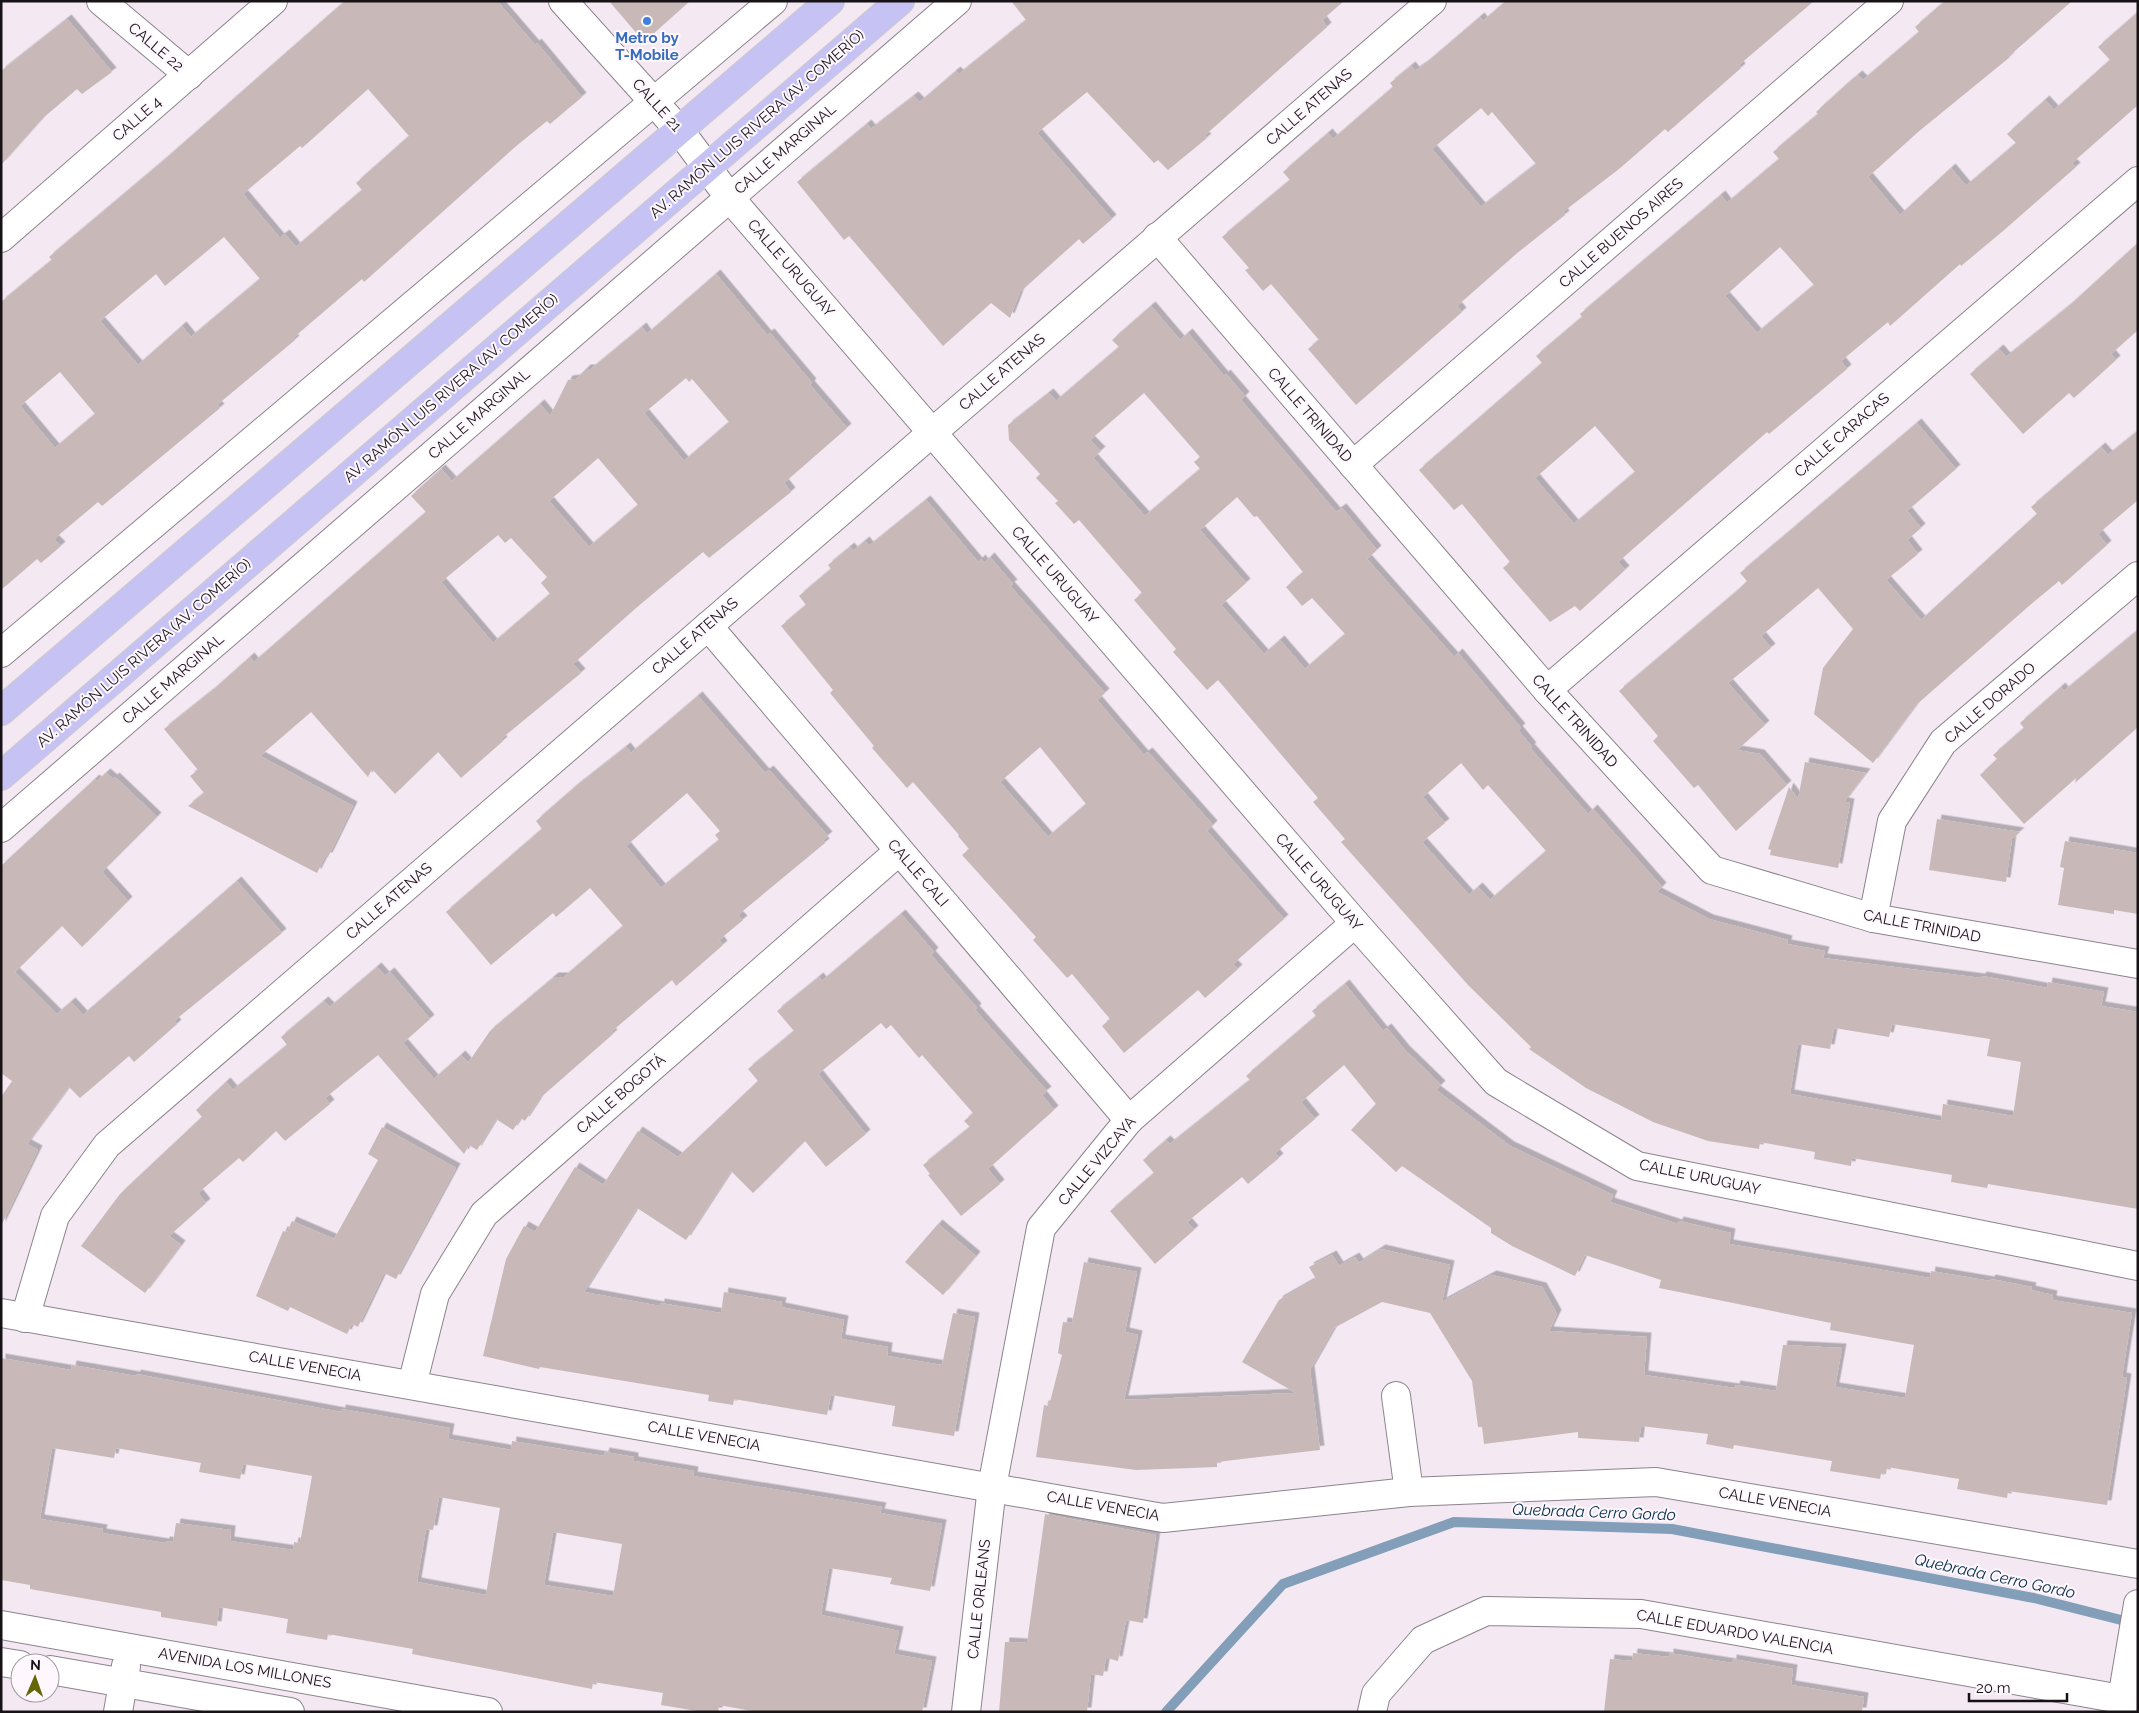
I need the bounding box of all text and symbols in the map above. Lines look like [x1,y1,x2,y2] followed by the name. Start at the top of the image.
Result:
[641,15,653,27] marker: Metro by T-Mobile
[125,19,187,75] street label: CALLE 22
[646,26,868,222] street label: AV. RAMÓN LUIS RIVERA (AV. COMERÍO)
[615,29,679,64] place label: Metro by T-Mobile
[1262,65,1356,149] street label: CALLE ATENAS
[629,75,686,136] street label: CALLE 21
[109,93,165,145] street label: CALLE 4
[731,100,840,198] street label: CALLE MARGINAL
[1555,174,1687,292] street label: CALLE BUENOS AIRES
[744,215,838,321] street label: CALLE URUGUAY
[340,290,562,486] street label: AV. RAMÓN LUIS RIVERA (AV. COMERÍO)
[955,330,1049,414] street label: CALLE ATENAS
[1264,364,1356,466] street label: CALLE TRINIDAD
[425,365,534,463] street label: CALLE MARGINAL
[1791,389,1893,481] street label: CALLE CARACAS
[1008,522,1102,628] street label: CALLE URUGUAY
[33,555,255,751] street label: AV. RAMÓN LUIS RIVERA (AV. COMERÍO)
[648,594,742,678] street label: CALLE ATENAS
[119,630,228,728] street label: CALLE MARGINAL
[1941,659,2039,747] street label: CALLE DORADO
[1528,671,1622,772] street label: CALLE TRINIDAD
[1272,829,1366,935] street label: CALLE URUGUAY
[884,836,952,910] street label: CALLE CALI
[342,859,436,943] street label: CALLE ATENAS
[1862,906,1983,946] street label: CALLE TRINIDAD
[573,1051,669,1137] street label: CALLE BOGOTÁ
[1054,1113,1140,1209] street label: CALLE VIZCAYA
[1638,1155,1763,1199] street label: CALLE URUGUAY
[247,1347,363,1385] street label: CALLE VENECIA
[646,1417,762,1455] street label: CALLE VENECIA
[1717,1483,1833,1521] street label: CALLE VENECIA
[1045,1487,1161,1525] street label: CALLE VENECIA
[1512,1500,1676,1524] water label: Quebrada Cerro Gordo
[964,1538,994,1660] street label: CALLE ORLEANS
[1913,1550,2077,1602] water label: Quebrada Cerro Gordo
[1635,1606,1835,1658] street label: CALLE EDUARDO VALENCIA
[157,1644,333,1692] street label: AVENIDA LOS MILLONES
[10,1653,60,1703] north arrow
[30,1657,41,1673] text: N
[1969,1670,2066,1702] scale bar
[1976,1679,2011,1697] text: 20 m

